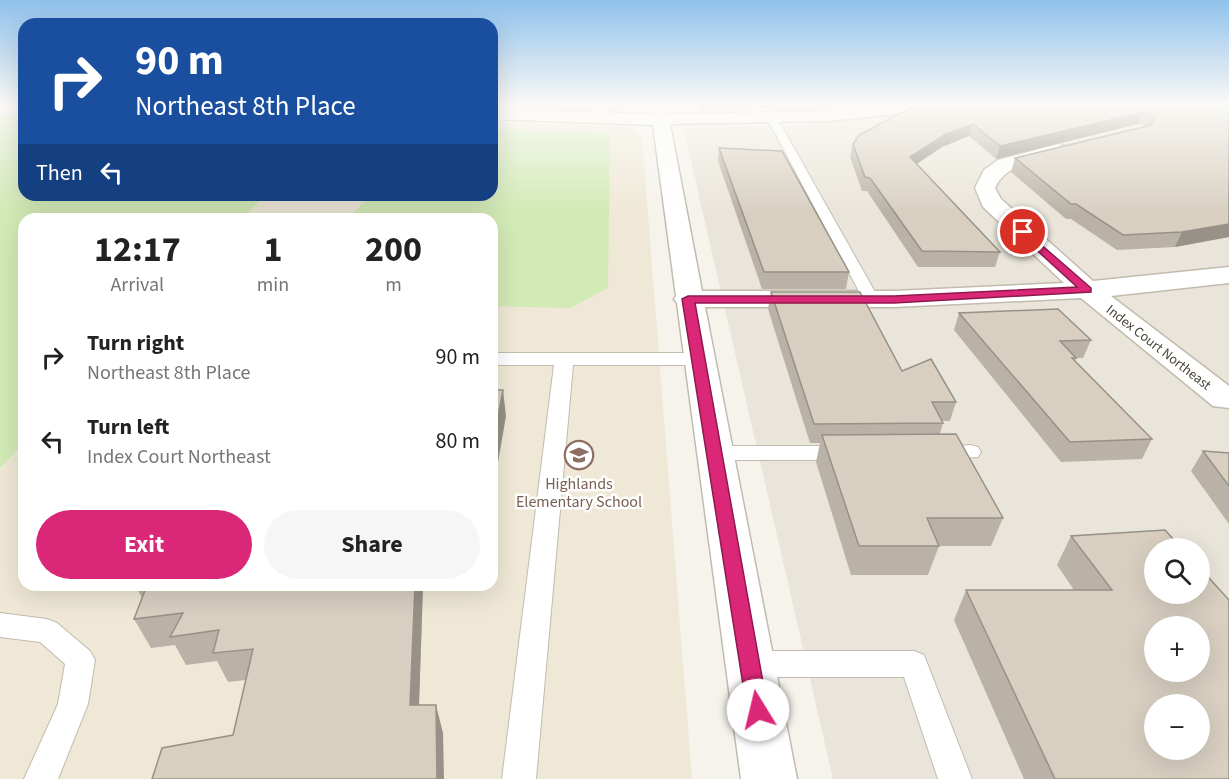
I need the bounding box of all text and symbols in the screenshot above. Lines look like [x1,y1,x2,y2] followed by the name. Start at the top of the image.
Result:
[135,31,224,91] text: 90 m
[36,42,114,120] icon: right
[135,87,356,126] text: Northeast 8th Place
[95,156,128,189] icon: left
[36,157,83,189] text: Then
[997,206,1048,257] pin
[1006,215,1039,248] icon: arrive
[94,224,181,275] text: 12:17
[263,224,282,275] text: 1
[365,224,422,275] text: 200
[110,271,164,299] text: Arrival
[257,271,289,299] text: min
[385,271,402,299] text: m
[1102,300,1215,395] street label: Index Court Northeast
[87,327,184,359] text: Turn right
[36,341,69,374] icon: right
[435,341,480,373] text: 90 m
[87,359,251,387] text: Northeast 8th Place
[87,411,169,443] text: Turn left
[36,425,69,458] icon: left
[435,425,480,457] text: 80 m
[563,439,595,471] school or university icon: Highlands Elementary School
[87,443,271,471] text: Index Court Northeast
[516,473,642,513] place label: Highlands Elementary School
[36,510,252,579] button: Exit
[264,510,480,579] button: Share
[1144,538,1210,760] map controls
[1144,538,1210,604] button: search
[1144,616,1210,682] button: +
[726,678,790,742] position arrow
[1144,694,1210,760] button: −

